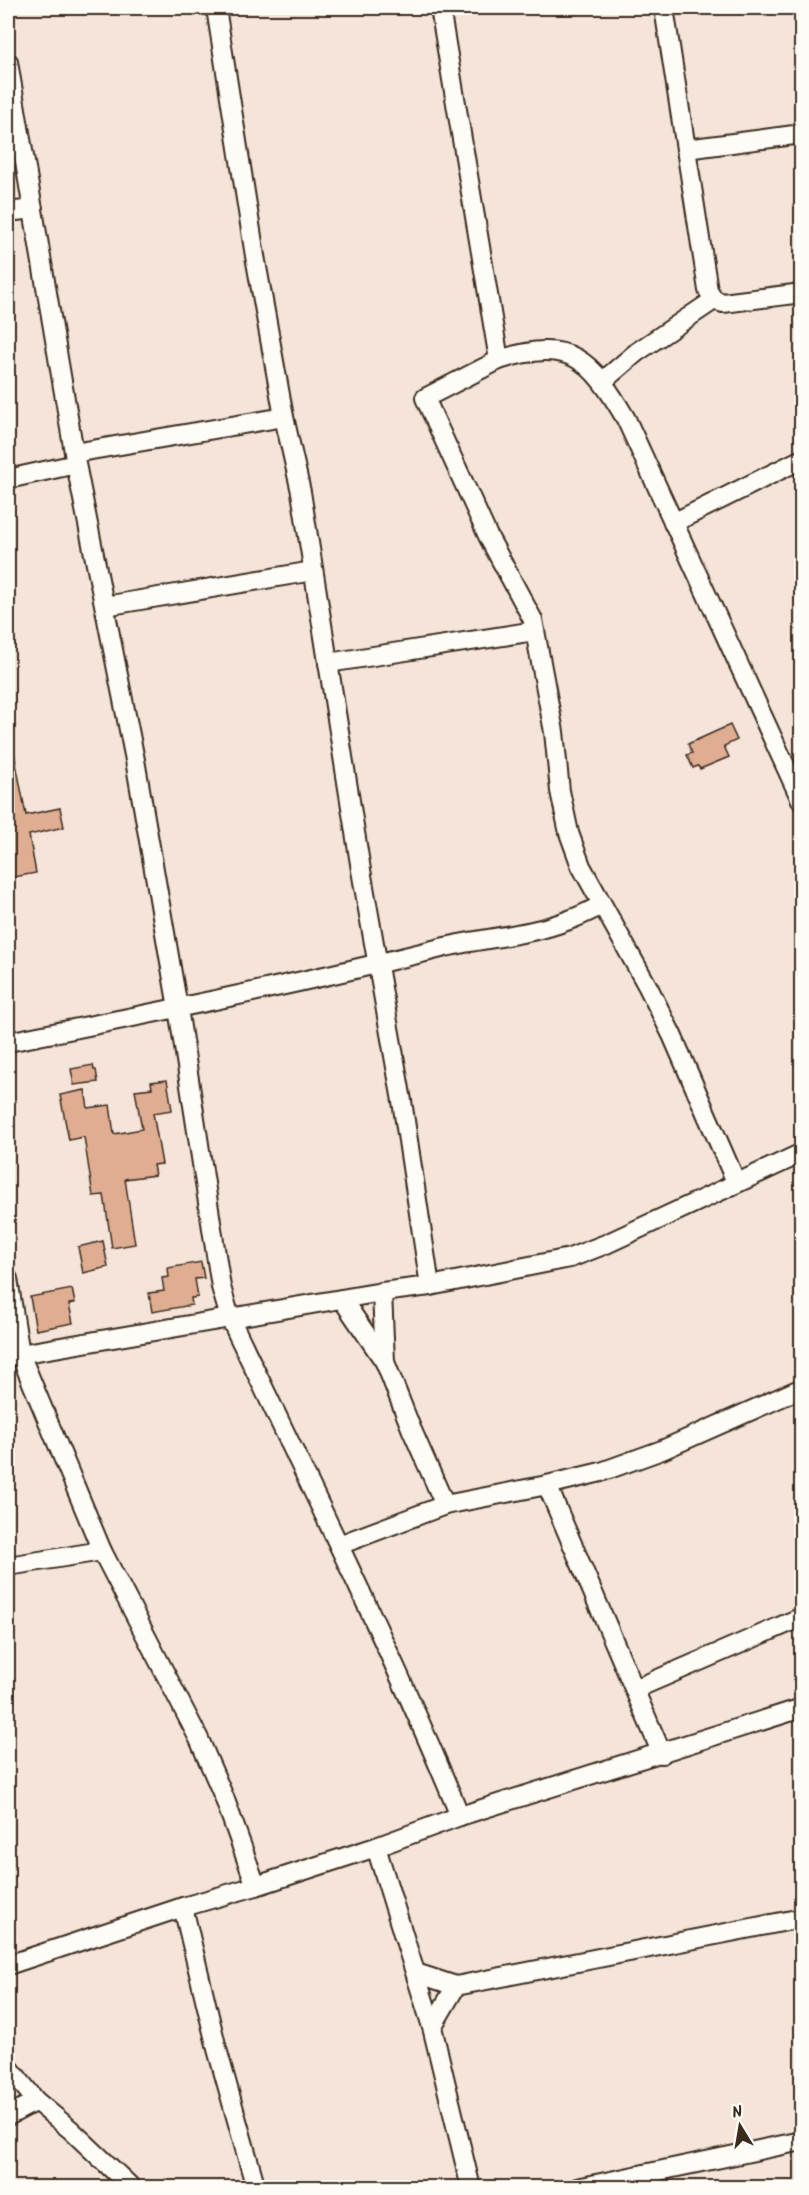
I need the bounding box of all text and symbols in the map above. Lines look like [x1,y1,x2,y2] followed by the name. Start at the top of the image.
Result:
[710,2096,770,2156] north arrow
[730,2100,745,2126] text: N

